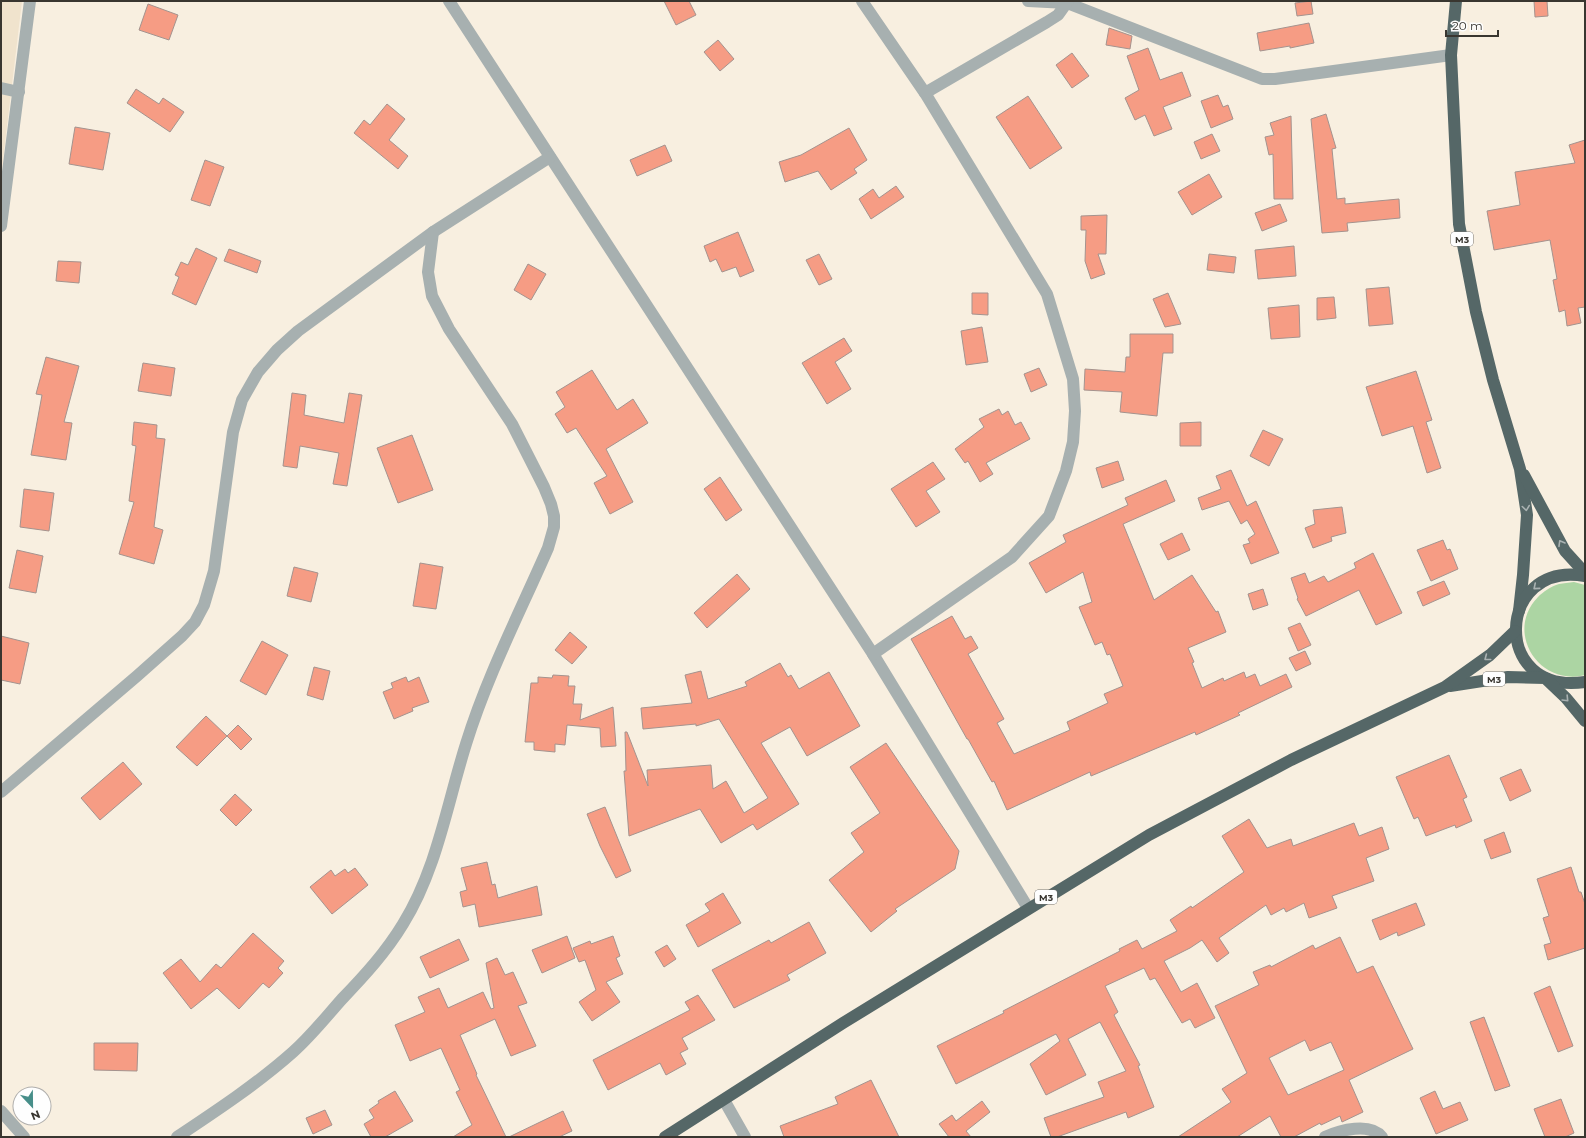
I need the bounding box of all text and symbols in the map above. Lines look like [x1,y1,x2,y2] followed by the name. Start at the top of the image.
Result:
[1446,12,1498,38] scale bar
[1452,18,1483,33] text: 20 m
[1451,232,1473,246] road number: M3
[1521,505,1530,511] one-way arrow
[1558,540,1565,547] one-way arrow
[1533,583,1540,590] one-way arrow
[1484,653,1491,660] one-way arrow
[1483,672,1505,686] road number: M3
[1561,694,1569,702] one-way arrow
[1035,890,1057,904] road number: M3
[12,1086,52,1126] north arrow
[29,1107,42,1123] text: N

